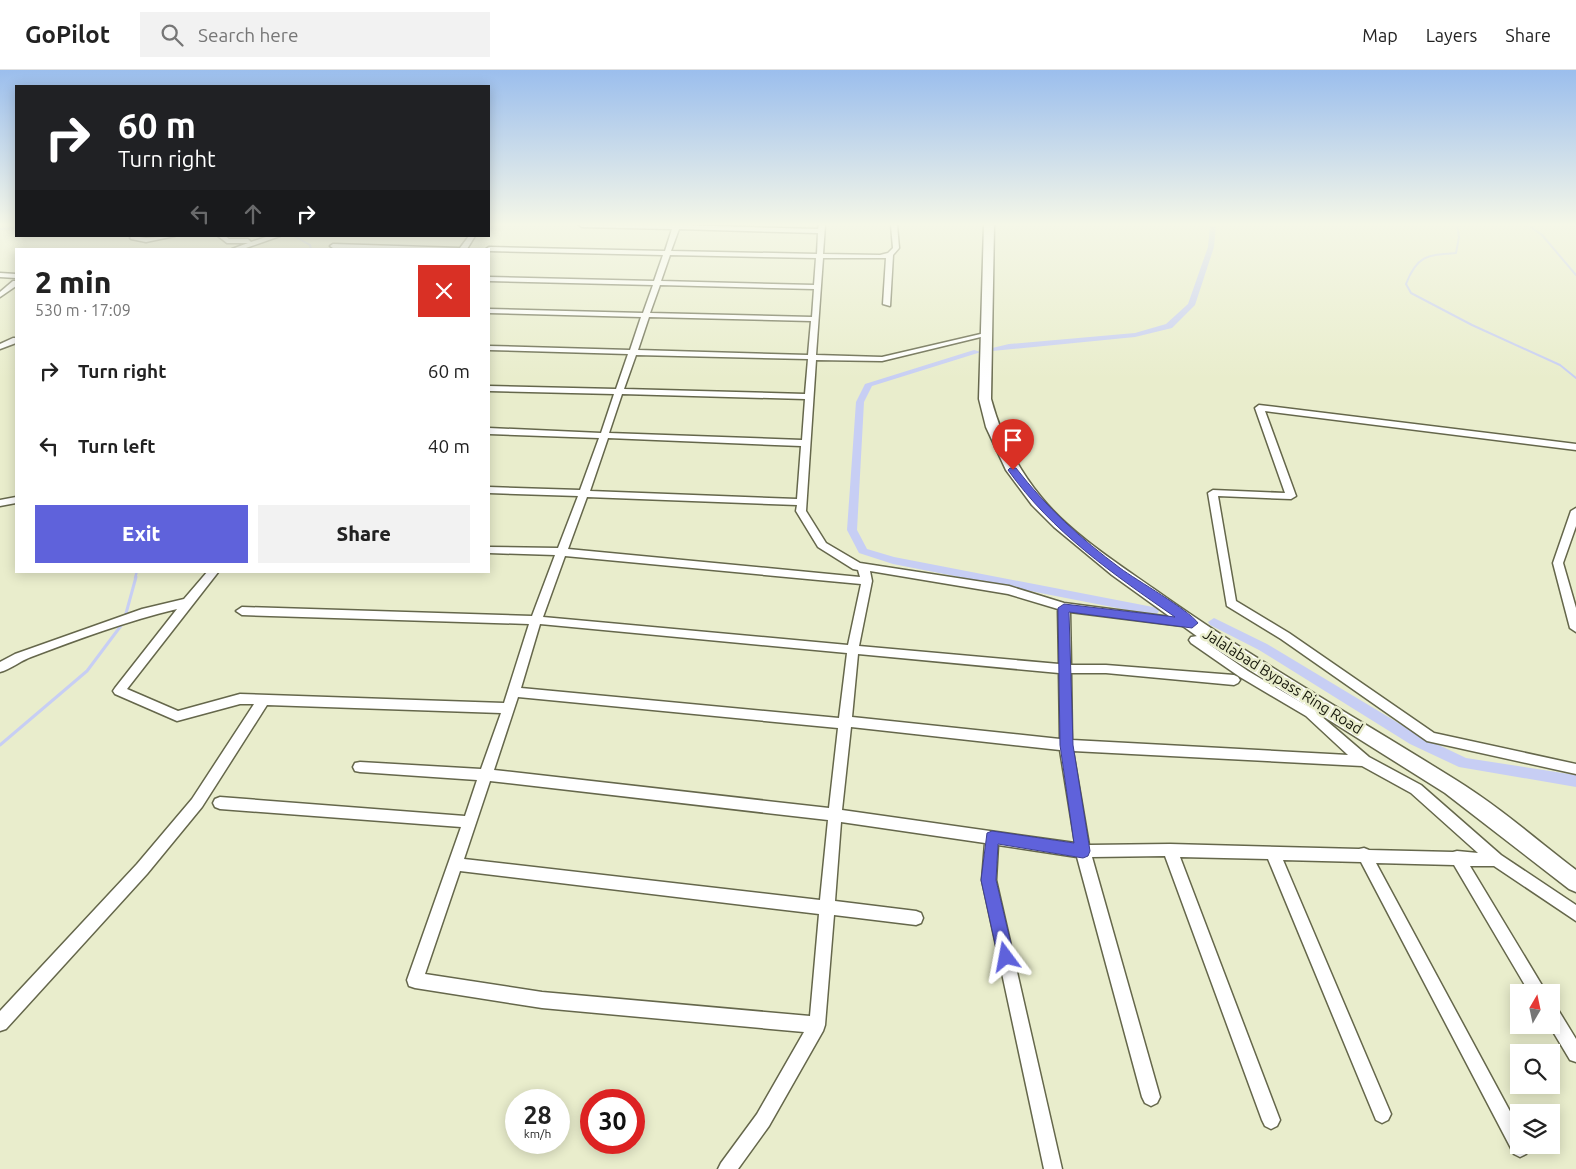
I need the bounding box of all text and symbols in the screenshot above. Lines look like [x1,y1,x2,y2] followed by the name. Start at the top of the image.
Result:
[140,12,490,57] search box
[25,21,110,48] text: GoPilot
[158,21,186,49] icon: search
[198,24,298,46] text: Search here
[1362,25,1398,45] text: Map
[1426,25,1477,45] text: Layers
[1505,25,1551,45] text: Share
[35,105,100,170] icon: right
[118,105,196,145] text: 60 m
[118,146,216,171] text: Turn right
[186,200,214,228] icon: left
[239,200,267,228] icon: ahead
[292,200,320,228] icon: right
[35,265,111,299] text: 2 min
[418,265,470,317] button: close
[35,301,131,319] text: 530 m · 17:09
[35,357,63,385] icon: right
[78,360,166,382] text: Turn right
[428,360,470,382] text: 60 m
[992,419,1034,470] pin
[999,426,1027,454] icon: arrive
[35,432,63,460] icon: left
[78,435,156,457] text: Turn left
[428,435,470,457] text: 40 m
[35,505,248,563] button: Exit
[258,505,470,563] button: Share
[1200,625,1366,737] street label: Jalalabad Bypass Ring Road
[979,930,1031,982] position arrow
[1510,984,1560,1034] north arrow
[1510,984,1560,1154] map controls
[1510,1044,1560,1094] button: search
[580,1089,645,1154] speed limit sign: 30
[523,1101,552,1129] text: 28
[1510,1104,1560,1154] button: layers
[524,1127,551,1140] text: km/h

